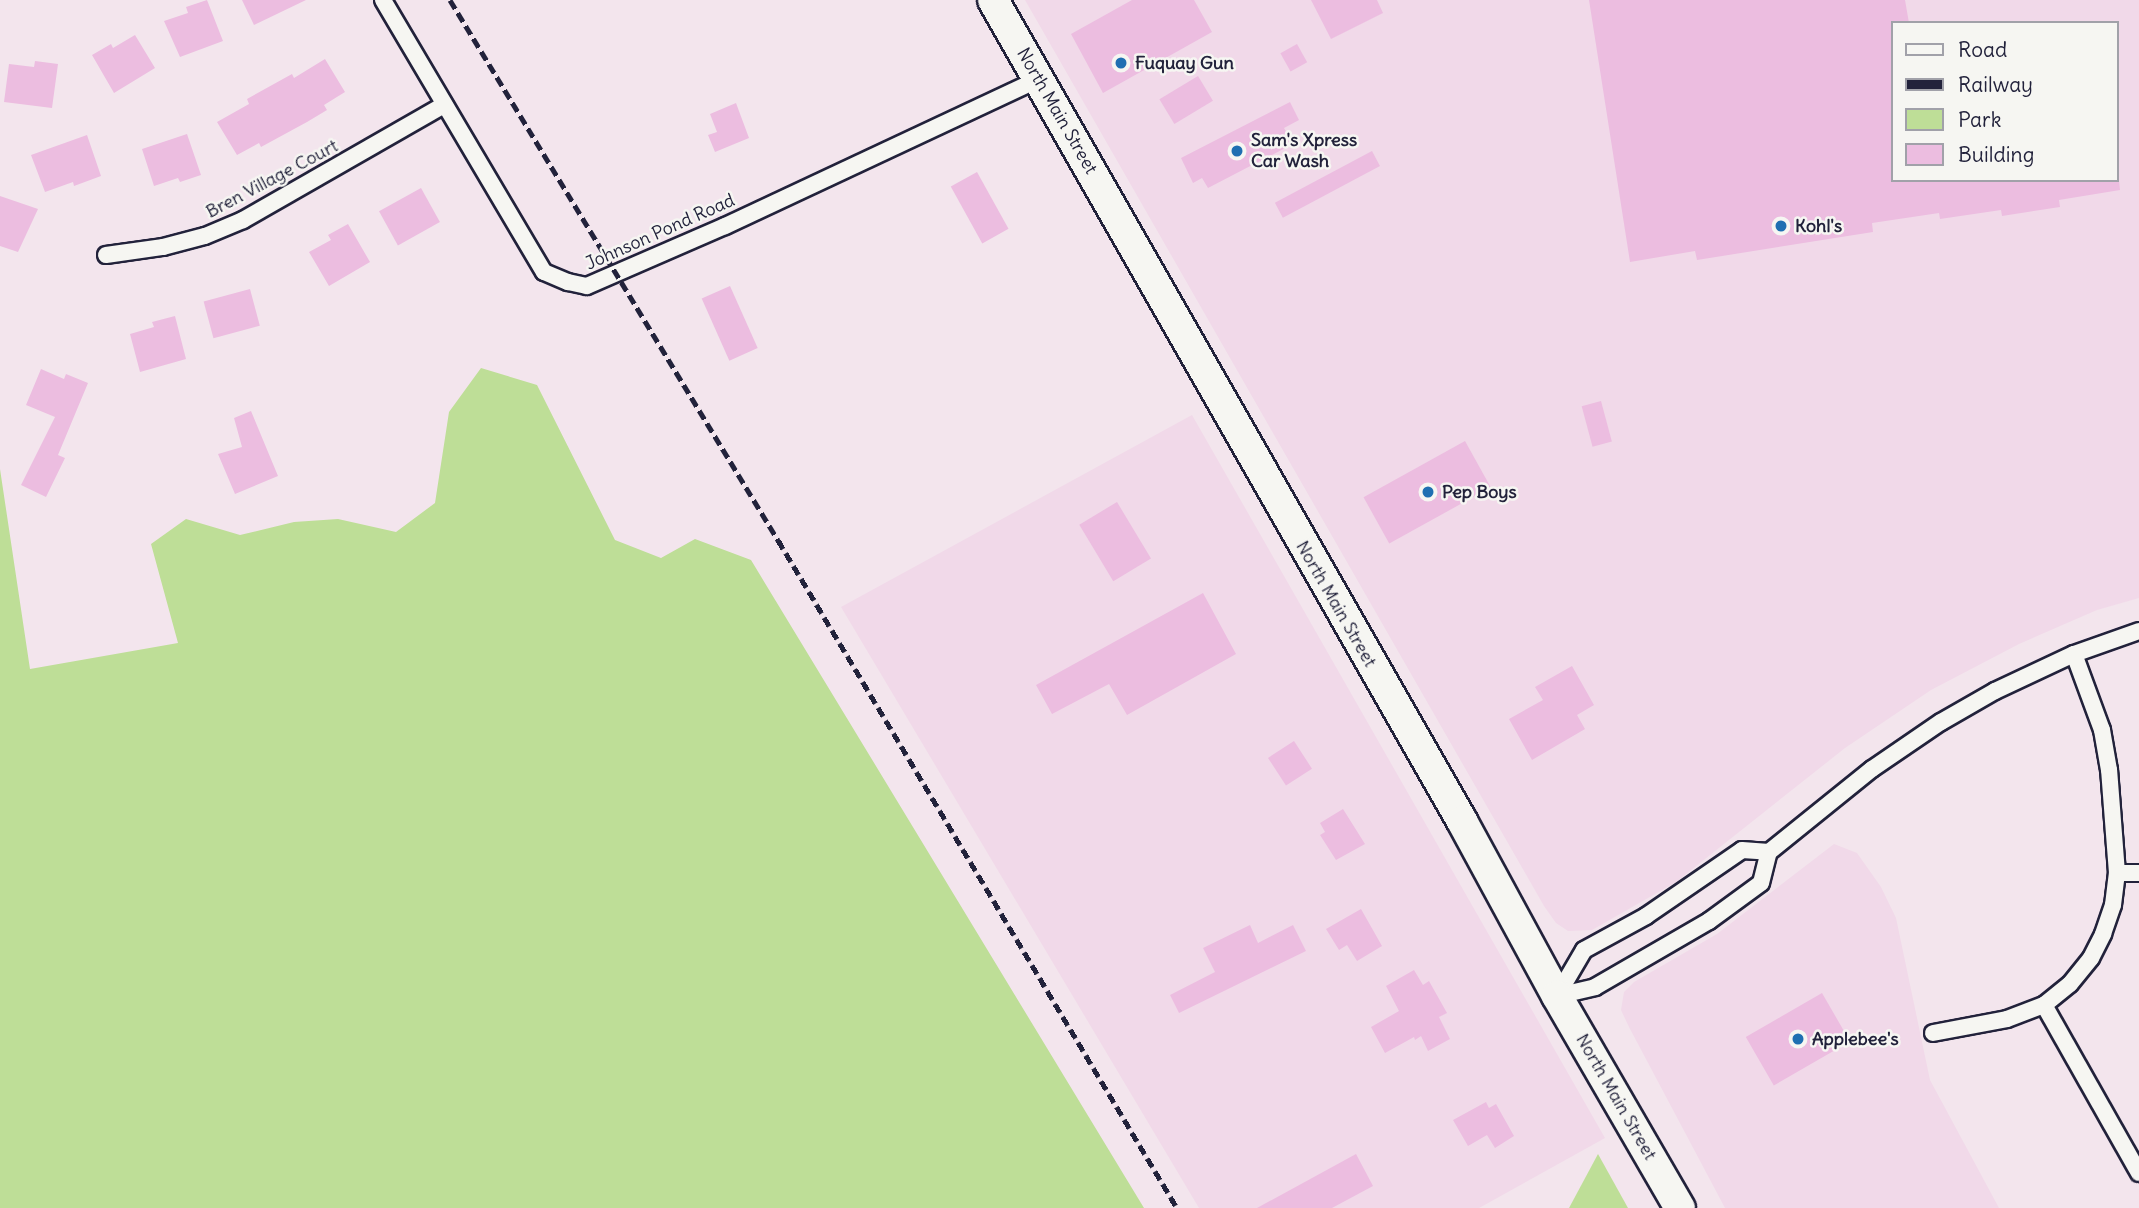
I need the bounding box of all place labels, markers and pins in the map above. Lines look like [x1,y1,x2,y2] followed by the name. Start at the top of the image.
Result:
[1135,52,1234,74] place label: Fuquay Gun
[1113,55,1129,71] marker: Fuquay Gun
[1251,130,1357,172] place label: Sam's Xpress Car Wash
[1229,143,1245,159] marker: Sam's Xpress Car Wash
[1795,215,1842,237] place label: Kohl's
[1773,218,1789,234] marker: Kohl's
[1442,481,1517,503] place label: Pep Boys
[1420,484,1436,500] marker: Pep Boys
[1812,1028,1899,1050] place label: Applebee's
[1790,1031,1806,1047] marker: Applebee's

